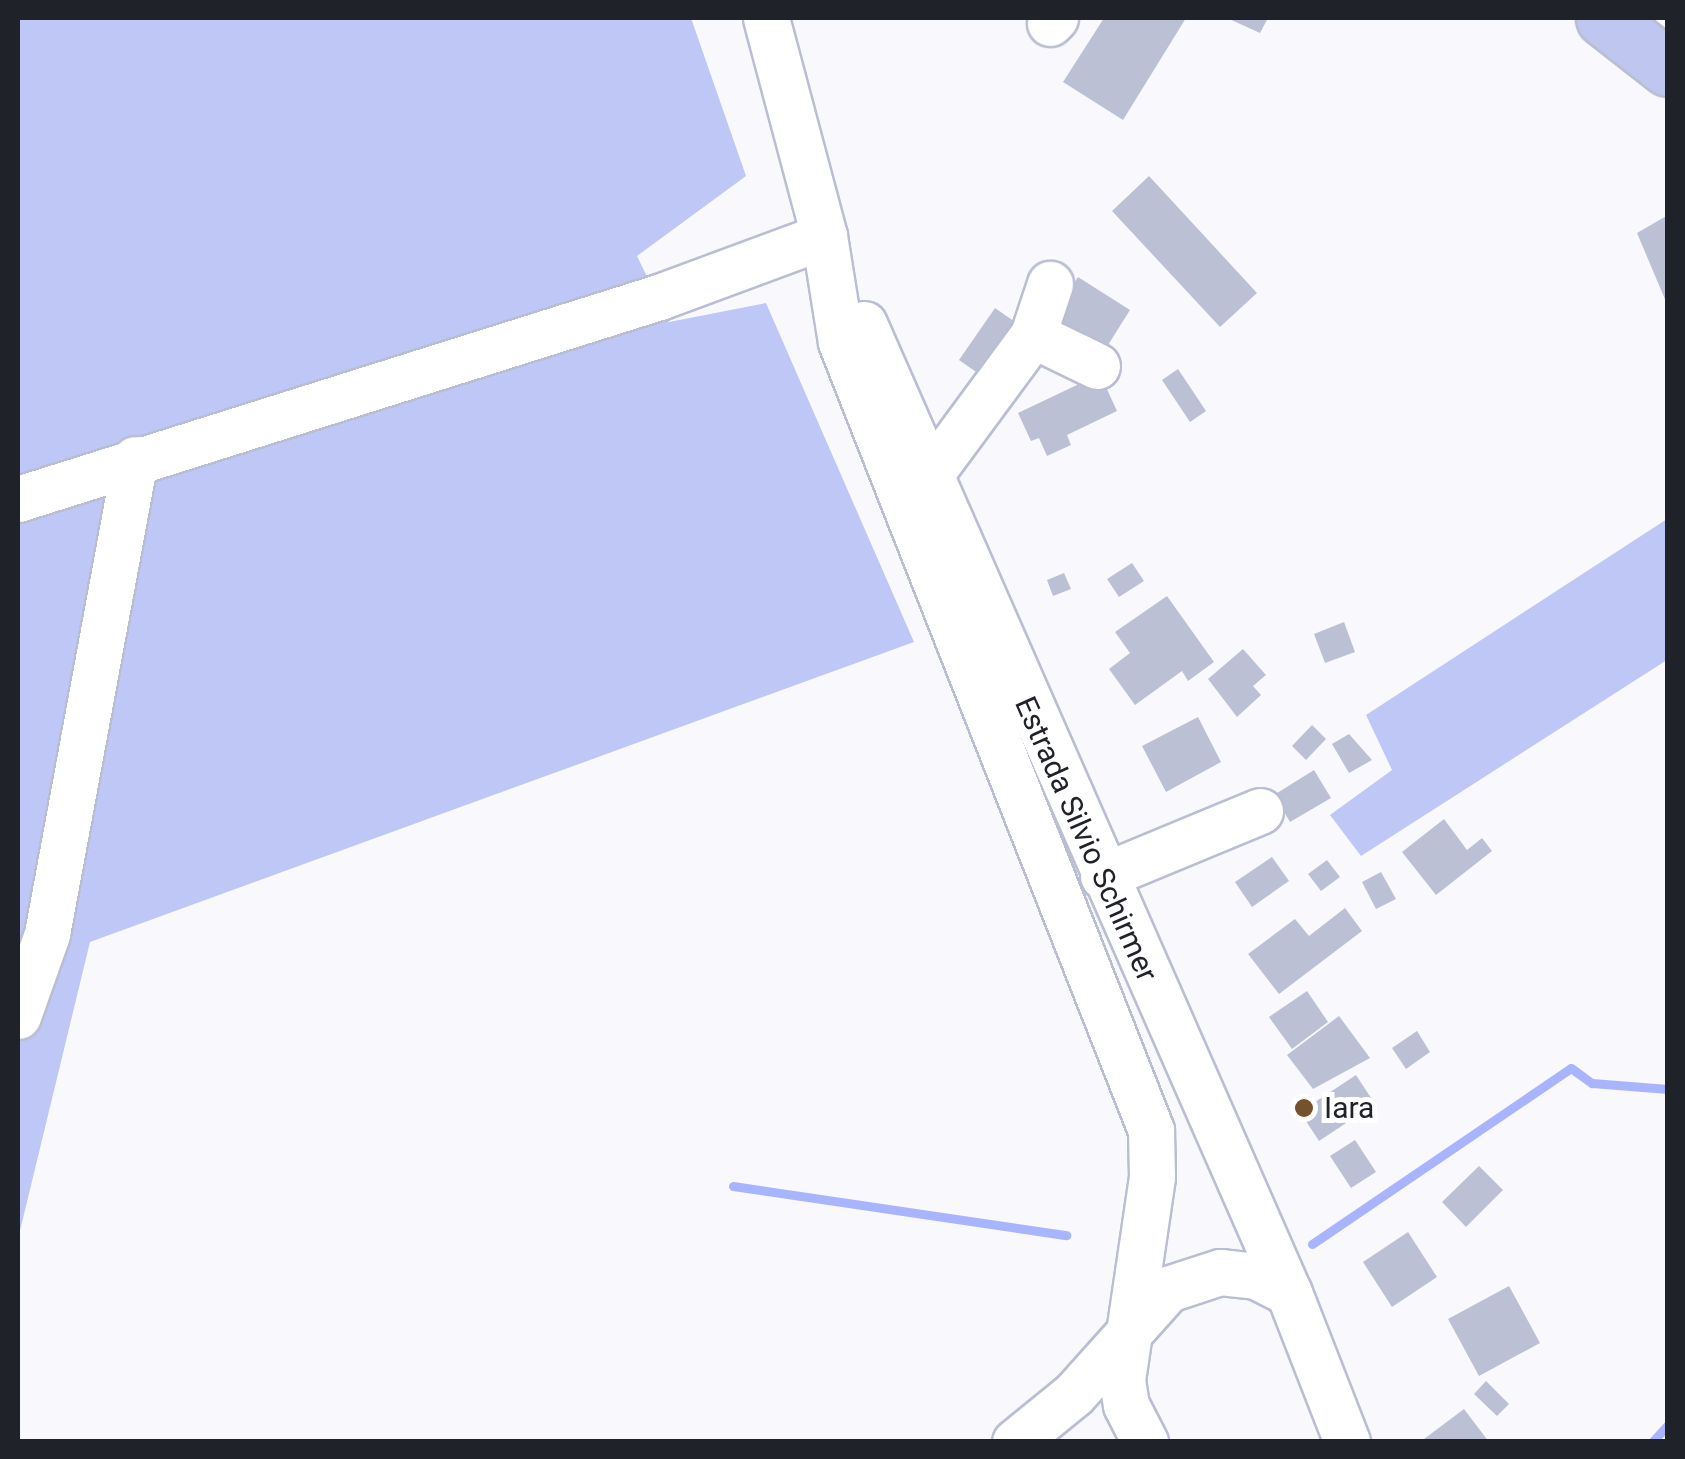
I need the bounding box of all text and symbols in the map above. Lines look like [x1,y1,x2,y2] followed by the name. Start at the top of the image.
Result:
[1007,691,1165,987] street label: Estrada Silvio Schirmer
[1324,1090,1374,1126] place label: Iara
[1293,1097,1315,1119] marker: Iara

